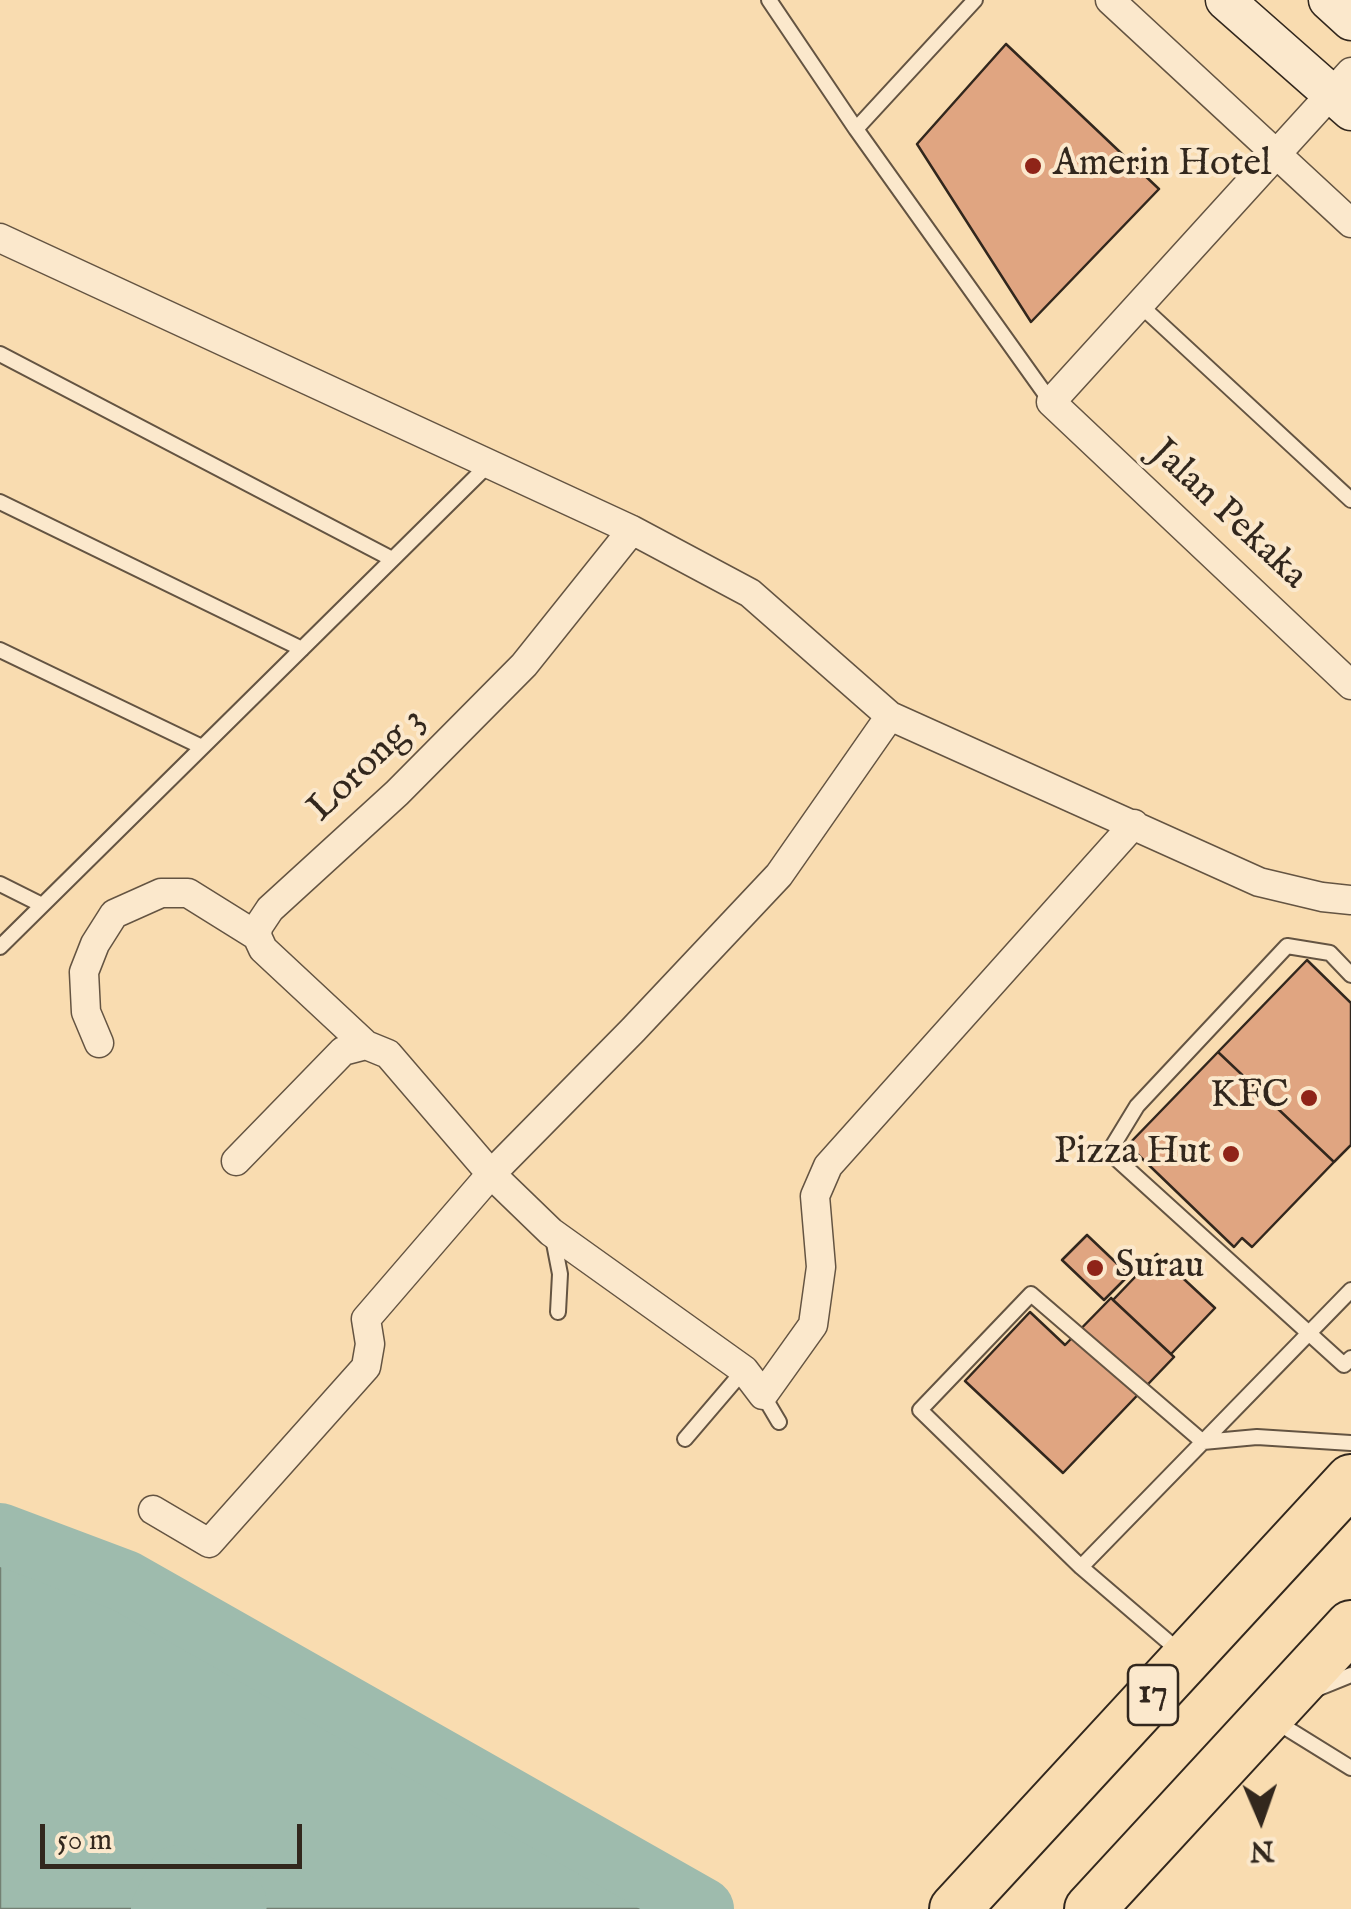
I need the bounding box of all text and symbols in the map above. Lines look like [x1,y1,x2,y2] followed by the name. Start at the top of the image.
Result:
[1053,143,1271,189] place label: Amerin Hotel
[1022,155,1044,177] marker: Amerin Hotel
[1139,432,1315,600] street label: Jalan Pekaka
[300,699,436,833] street label: Lorong 3
[1210,1075,1289,1121] place label: KFC
[1298,1087,1320,1109] marker: KFC
[1054,1131,1211,1177] place label: Pizza Hut
[1220,1143,1242,1165] marker: Pizza Hut
[1115,1245,1204,1291] place label: Surau
[1084,1257,1106,1279] marker: Surau
[1128,1665,1178,1725] road number: 17
[1211,1769,1311,1869] north arrow
[45,1804,308,1866] scale bar
[57,1822,112,1860] text: 50 m
[1249,1832,1275,1867] text: N

